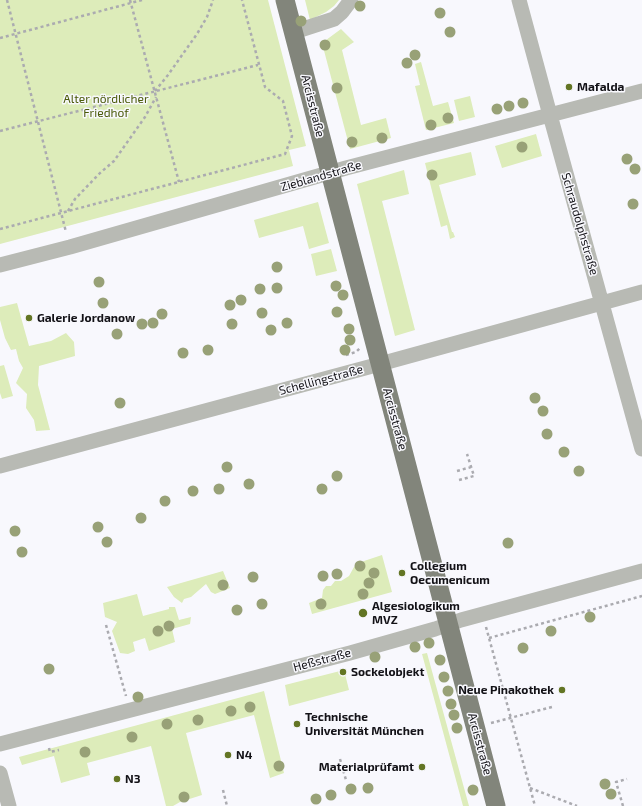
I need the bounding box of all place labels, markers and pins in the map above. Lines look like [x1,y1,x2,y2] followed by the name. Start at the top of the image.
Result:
[577,80,624,94] place label: Mafalda
[564,82,574,92] marker: Mafalda
[37,311,135,325] place label: Galerie Jordanow
[24,313,34,323] marker: Galerie Jordanow
[410,559,490,587] place label: Collegium Oecumenicum
[397,568,407,578] marker: Collegium Oecumenicum
[372,599,460,627] place label: Algesiologikum MVZ
[357,607,369,619] marker: Algesiologikum MVZ
[351,665,424,679] place label: Sockelobjekt
[338,667,348,677] marker: Sockelobjekt
[458,683,554,697] place label: Neue Pinakothek
[557,685,567,695] marker: Neue Pinakothek
[305,710,424,738] place label: Technische Universität München
[292,719,302,729] marker: Technische Universität München
[236,748,252,762] place label: N4
[223,750,233,760] marker: N4
[319,760,414,774] place label: Materialprüfamt
[417,762,427,772] marker: Materialprüfamt
[125,772,140,786] place label: N3
[112,774,122,784] marker: N3

